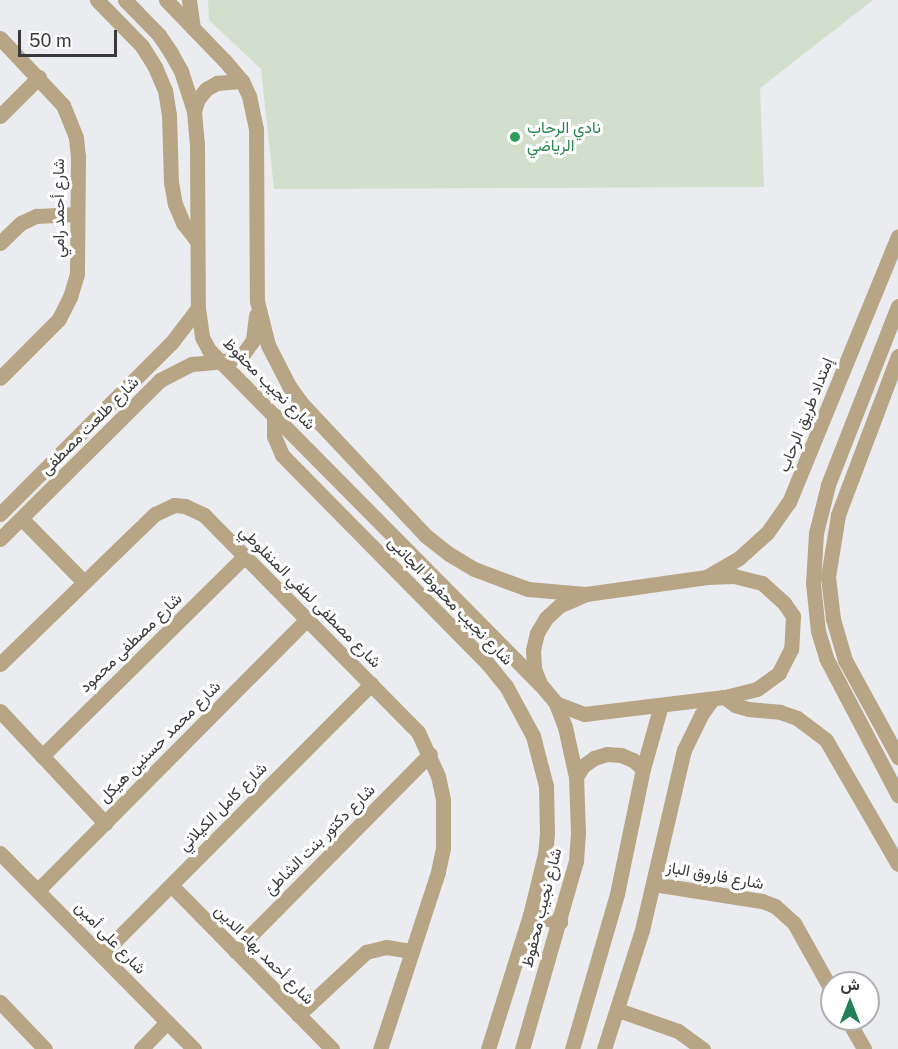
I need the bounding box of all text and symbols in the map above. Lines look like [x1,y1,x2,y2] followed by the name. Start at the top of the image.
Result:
[21,18,120,56] scale bar
[29,30,72,51] text: 50 m
[527,118,601,156] place label: نادي الرحاب الرياضي
[508,130,522,144] marker: نادي الرحاب الرياضي
[49,158,69,258] street label: شارع أحمد رامي
[219,334,319,434] street label: شارع نجيب محفوظ
[774,355,838,475] street label: إمتداد طريق الرحاب
[37,373,143,479] street label: شارع طلعت مصطفى
[235,522,385,672] street label: شارع مصطفى لطفي المنفلوطي
[383,533,517,669] street label: شارع نجيب محفوظ الجانبى
[76,589,186,697] street label: شارع مصطفى محمود
[95,677,225,807] street label: شارع محمد حسنين هيكل
[175,759,271,855] street label: شارع كامل الكيلاني
[261,781,379,899] street label: شارع دكتور بنت الشاطئ
[518,846,566,970] street label: شارع نجيب محفوظ
[665,858,765,894] street label: شارع فاروق الباز
[70,898,150,978] street label: شارع على أمين
[210,901,318,1009] street label: شارع أحمد بهاء الدين
[820,971,880,1031] north arrow
[840,975,860,994] text: ش

